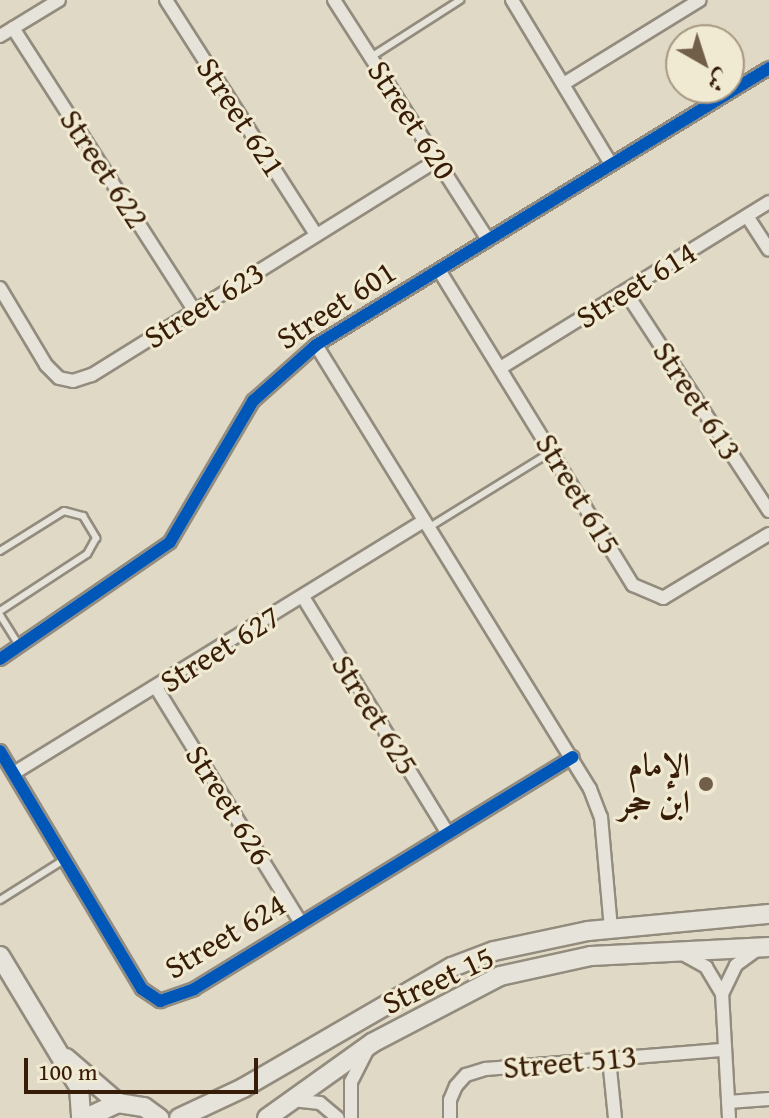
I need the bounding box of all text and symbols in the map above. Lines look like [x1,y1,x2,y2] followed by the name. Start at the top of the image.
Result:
[665,24,745,104] north arrow
[188,50,294,184] street label: Street 621
[359,53,465,187] street label: Street 620
[700,62,737,100] text: ش
[51,102,157,236] street label: Street 622
[569,233,703,337] street label: Street 614
[269,252,403,358] street label: Street 601
[137,253,271,357] street label: Street 623
[644,334,750,468] street label: Street 613
[527,427,629,561] street label: Street 615
[153,597,287,701] street label: Street 627
[323,648,427,782] street label: Street 625
[177,738,281,872] street label: Street 626
[618,747,690,822] place label: الإمام ابن حجر
[697,775,715,793] marker: الإمام ابن حجر
[158,885,292,987] street label: Street 624
[376,937,500,1023] street label: Street 15
[501,1037,639,1087] street label: Street 513
[28,1042,262,1092] scale bar
[38,1054,98,1089] text: 100 m

